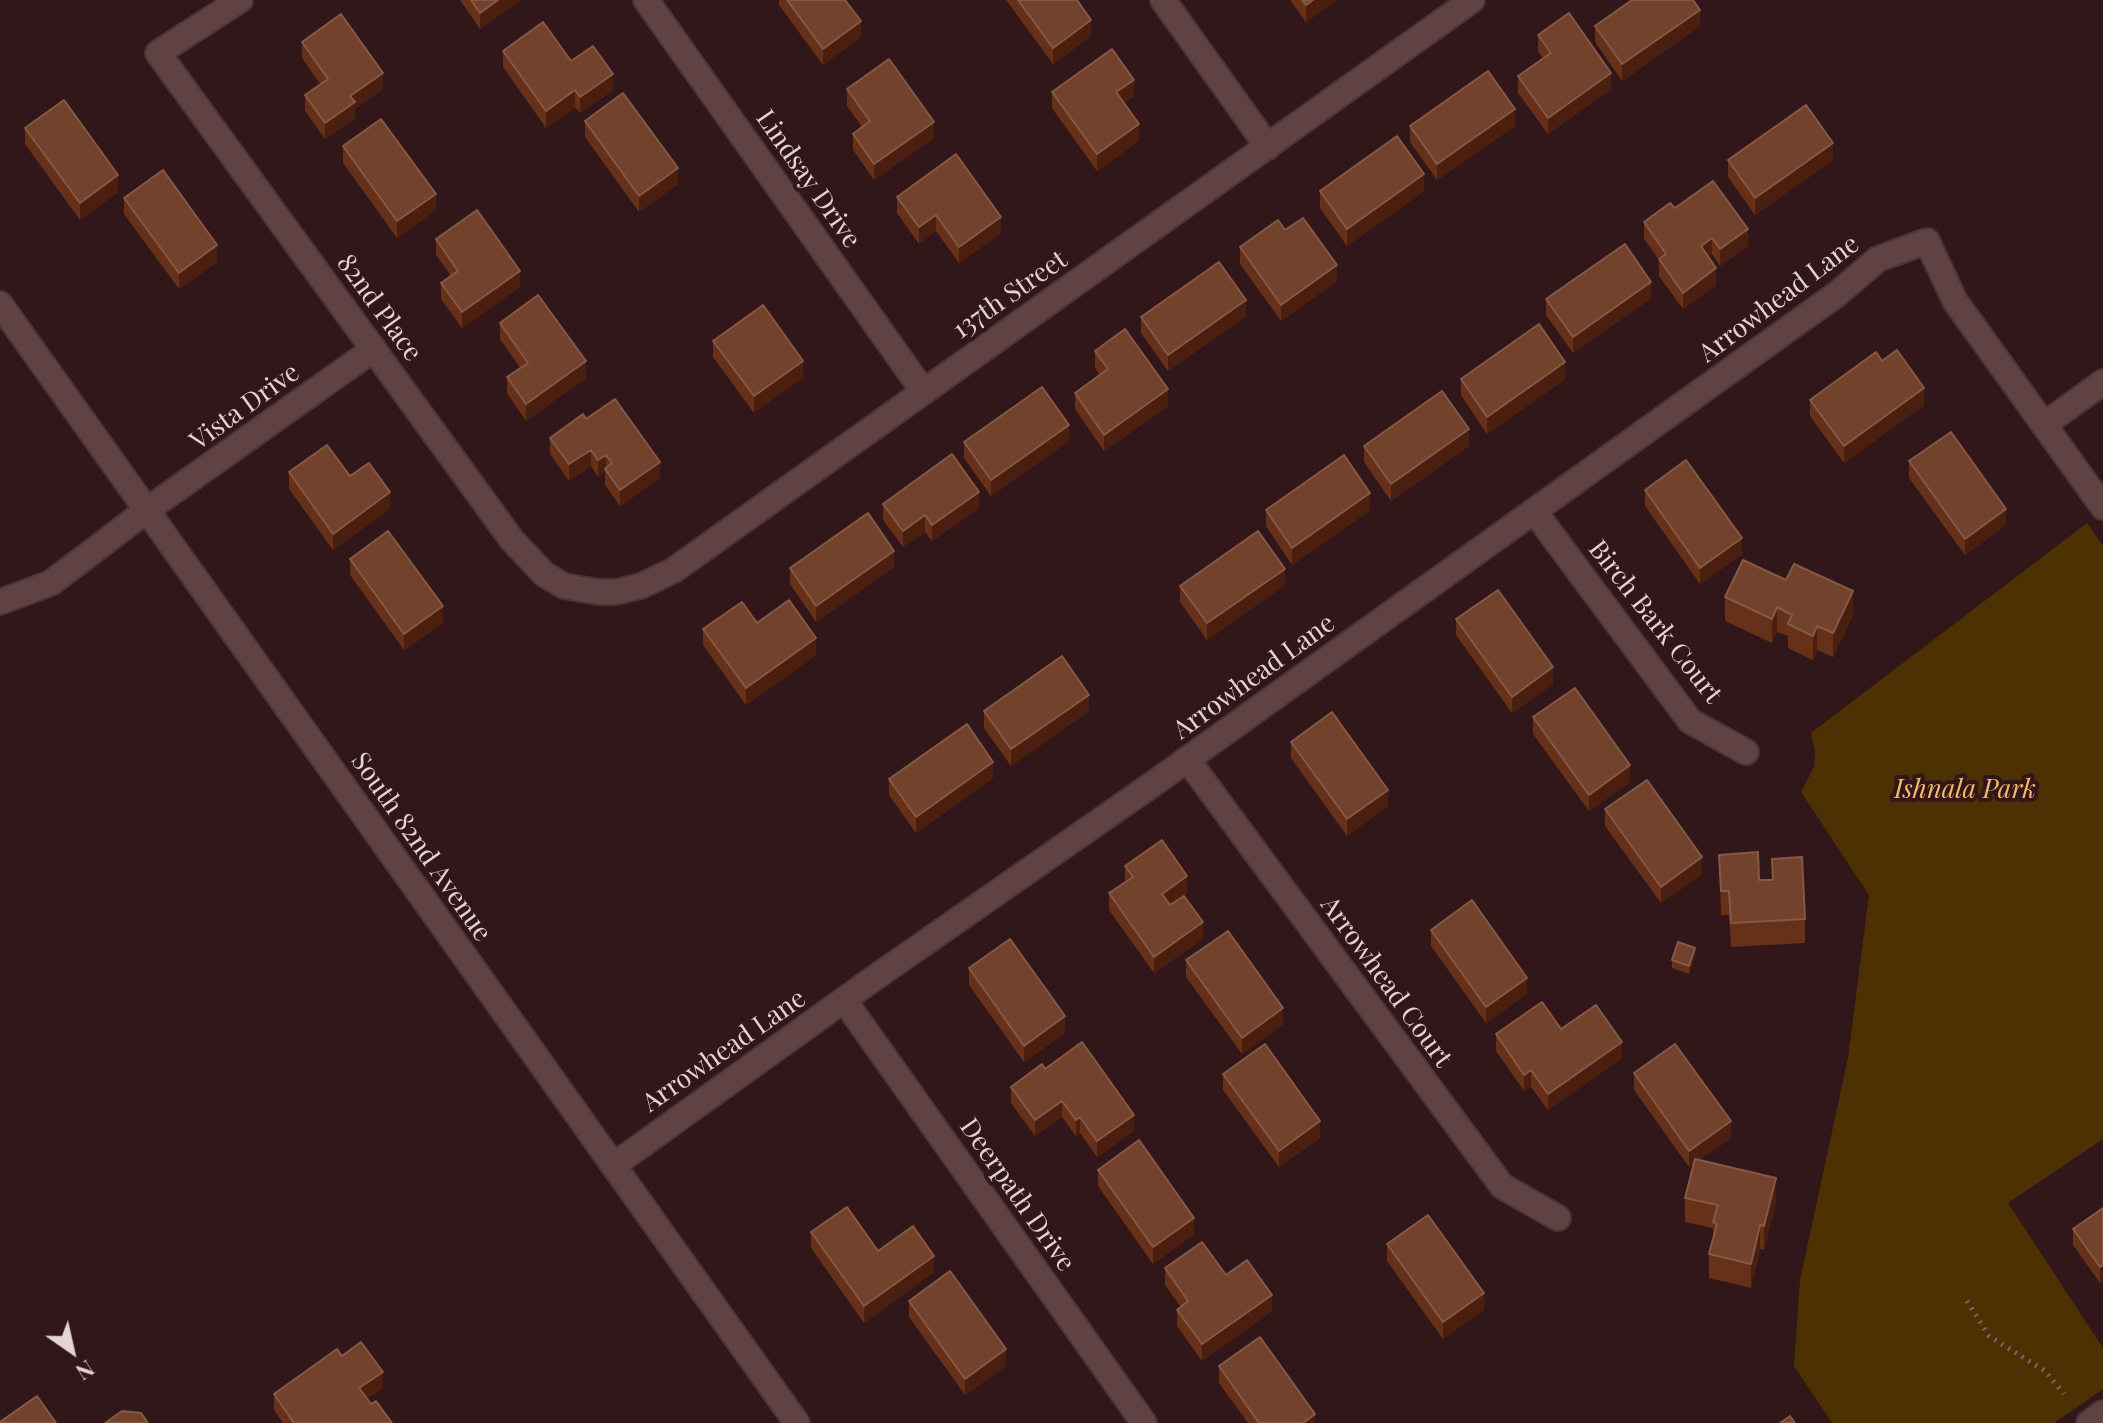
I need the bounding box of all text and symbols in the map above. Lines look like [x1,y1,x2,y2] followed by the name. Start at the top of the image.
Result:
[749,104,867,254] street label: Lindsay Drive
[1693,229,1865,369] street label: Arrowhead Lane
[947,244,1073,346] street label: 137th Street
[330,249,428,367] street label: 82nd Place
[184,357,306,457] street label: Vista Drive
[1582,534,1728,710] street label: Birch Bark Court
[1167,608,1341,746] street label: Arrowhead Lane
[344,747,498,947] street label: South 82nd Avenue
[1894,774,2036,806] park label: Ishnala Park
[1314,891,1458,1073] street label: Arrowhead Court
[636,983,812,1119] street label: Arrowhead Lane
[953,1113,1081,1277] street label: Deerpath Drive
[32,1311,112,1391] north arrow
[70,1354,100,1388] text: N

